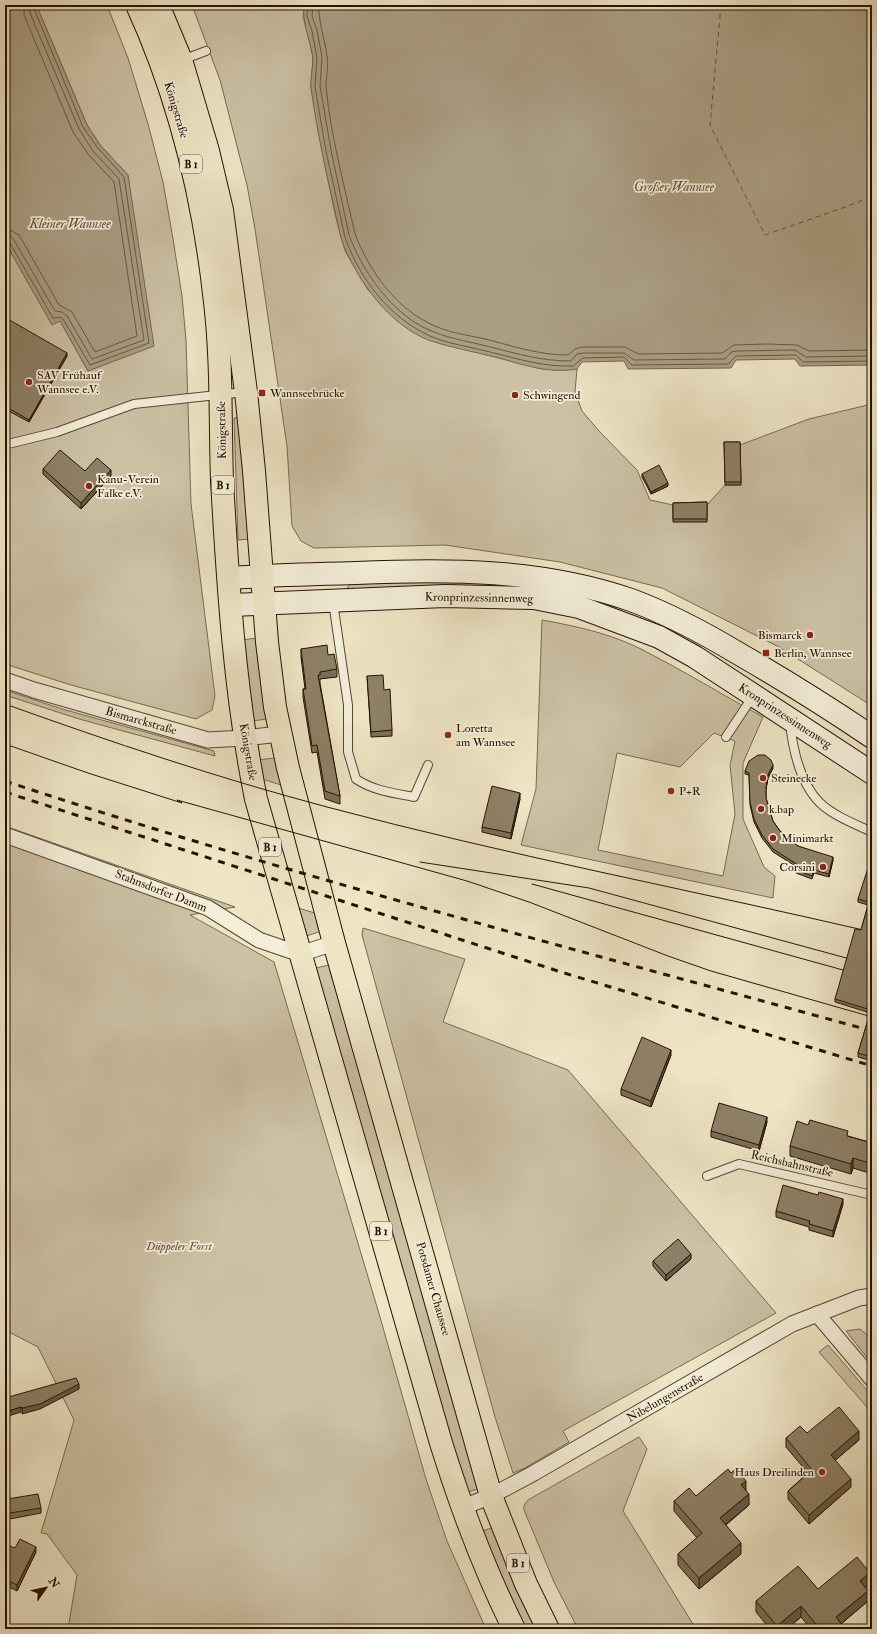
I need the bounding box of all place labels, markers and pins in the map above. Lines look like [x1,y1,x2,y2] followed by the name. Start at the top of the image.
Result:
[36,368,103,397] place label: SAV Frühauf Wannsee e.V.
[24,377,34,387] marker: SAV Frühauf Wannsee e.V.
[269,386,345,401] place label: Wannseebrücke
[257,388,267,398] marker: Wannseebrücke
[523,388,581,403] place label: Schwingend
[510,390,520,400] marker: Schwingend
[97,472,159,501] place label: Kanu-Verein Falke e.V.
[84,481,94,491] marker: Kanu-Verein Falke e.V.
[758,628,802,643] place label: Bismarck
[805,630,815,640] marker: Bismarck
[774,646,852,661] place label: Berlin, Wannsee
[761,648,771,658] marker: Berlin, Wannsee
[456,721,515,750] place label: Loretta am Wannsee
[443,730,453,740] marker: Loretta am Wannsee
[771,771,816,786] place label: Steinecke
[758,773,768,783] marker: Steinecke
[679,784,701,799] place label: P+R
[666,786,676,796] marker: P+R
[769,802,794,817] place label: k.bap
[756,804,766,814] marker: k.bap
[781,831,833,846] place label: Minimarkt
[768,833,778,843] marker: Minimarkt
[779,860,815,875] place label: Corsini
[818,862,828,872] marker: Corsini
[734,1465,814,1480] place label: Haus Dreilinden
[817,1467,827,1477] marker: Haus Dreilinden

